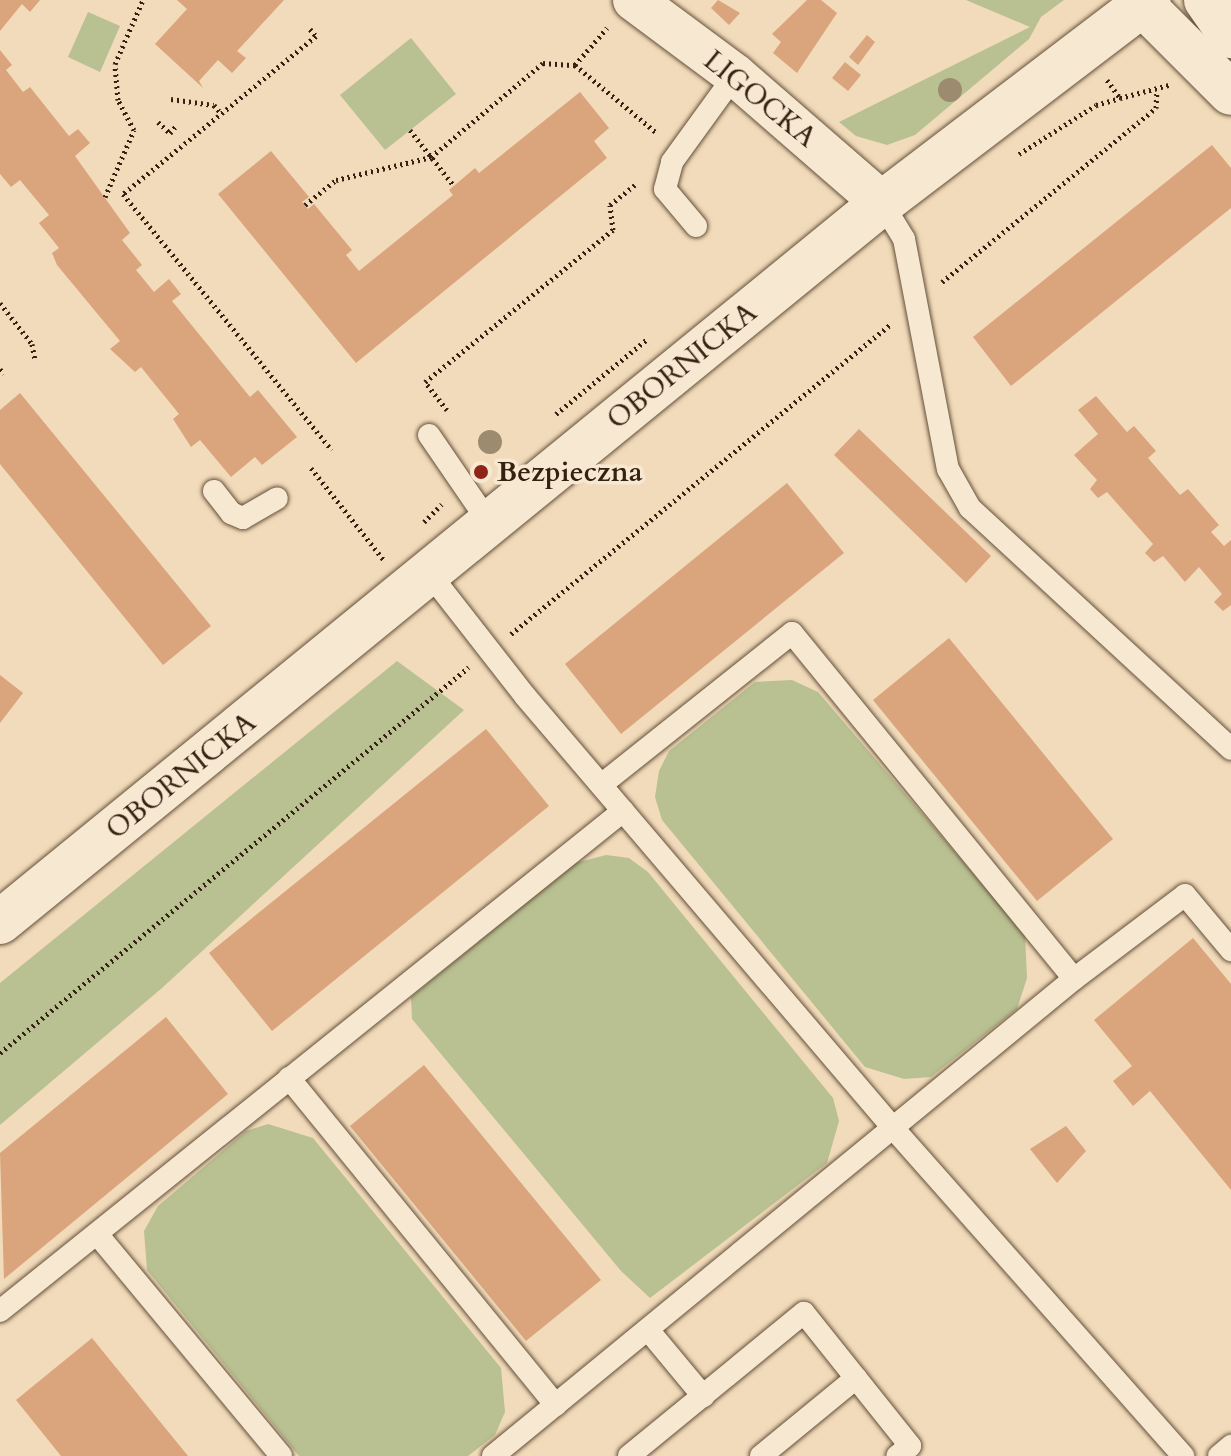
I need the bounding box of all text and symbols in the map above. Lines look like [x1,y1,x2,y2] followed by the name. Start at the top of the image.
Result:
[697,43,823,155] street label: LIGOCKA
[601,296,763,436] street label: OBORNICKA
[497,455,643,489] place label: Bezpieczna
[472,463,490,481] marker: Bezpieczna
[100,706,262,846] street label: OBORNICKA

